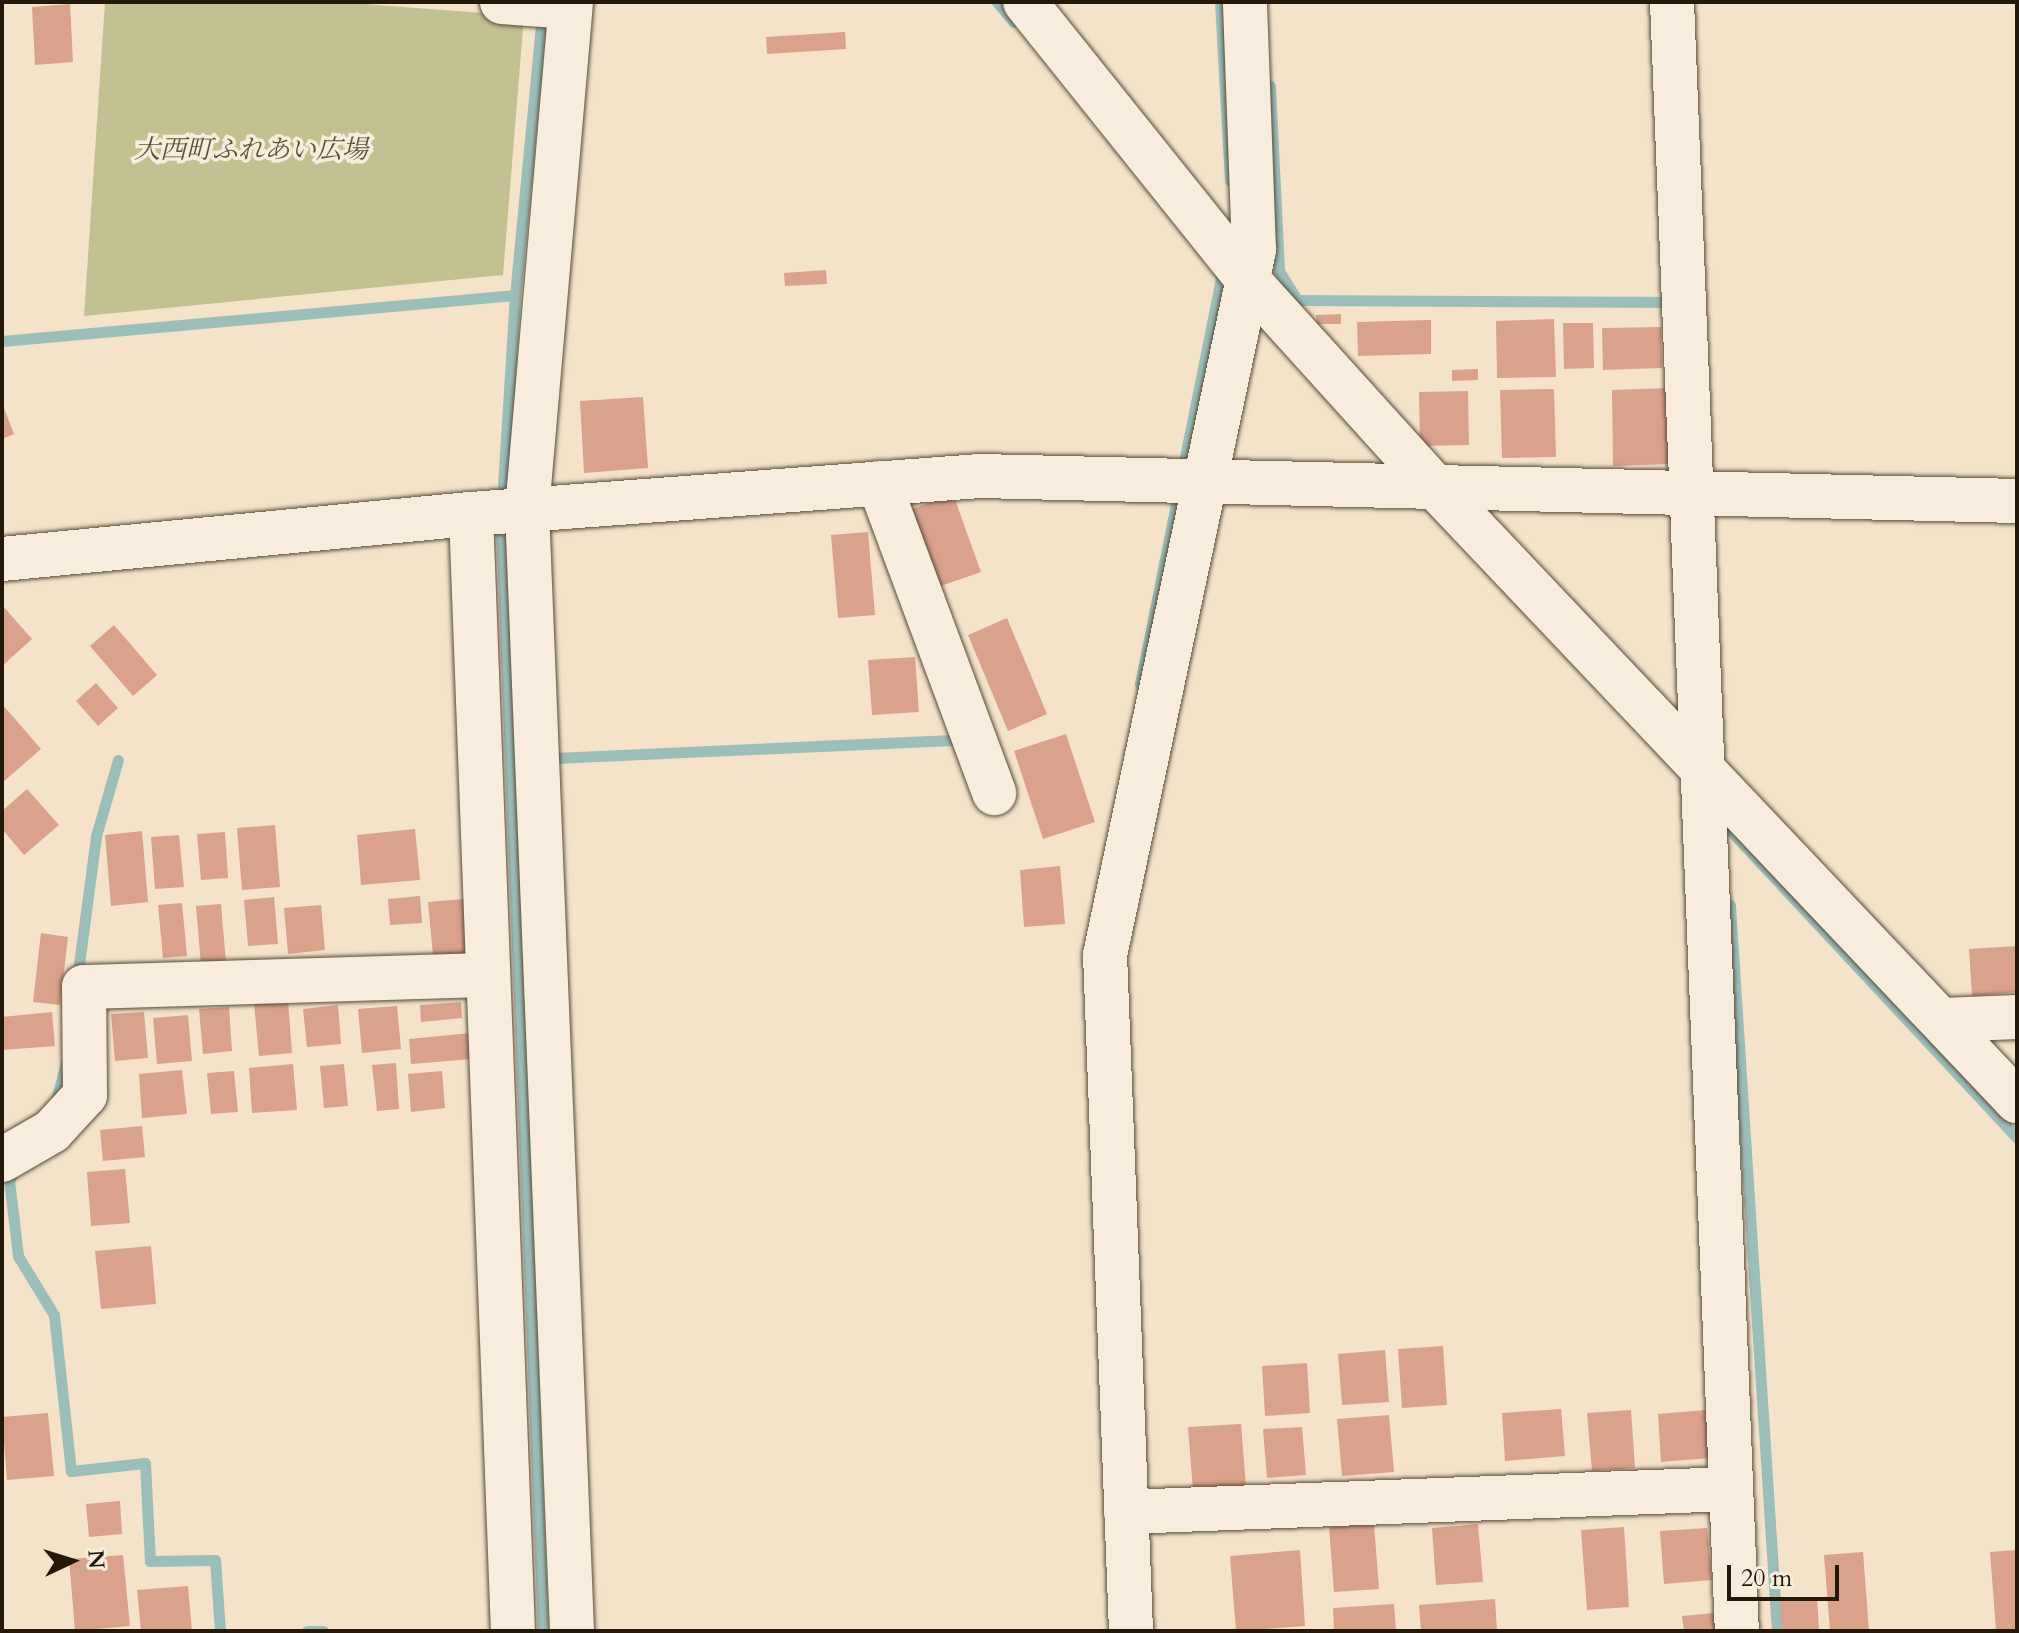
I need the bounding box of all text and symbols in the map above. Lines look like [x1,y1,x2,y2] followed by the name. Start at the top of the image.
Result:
[134,134,368,166] park label: 大西町ふれあい広場
[32,1521,112,1601] north arrow
[80,1549,112,1570] text: N
[1731,1549,1843,1599] scale bar
[1741,1562,1792,1595] text: 20 m

